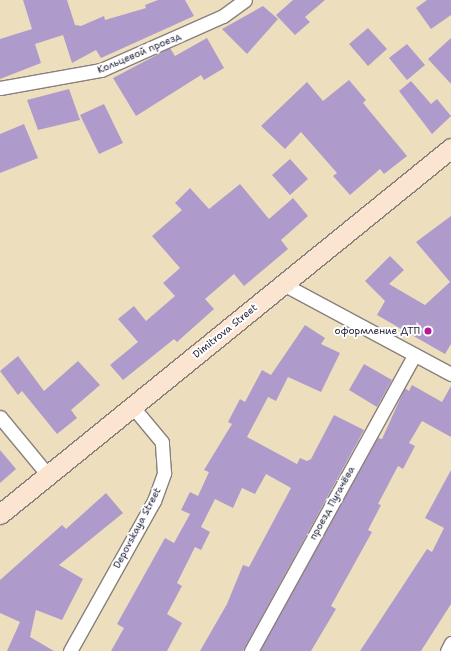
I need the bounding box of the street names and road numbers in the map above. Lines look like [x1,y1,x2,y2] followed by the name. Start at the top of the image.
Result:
[95,30,183,76] street label: Кольцевой проезд
[190,301,260,361] street label: Dimitrova Street
[307,464,357,542] street label: проезд Пугачёва
[111,485,163,571] street label: Depovskaya Street

